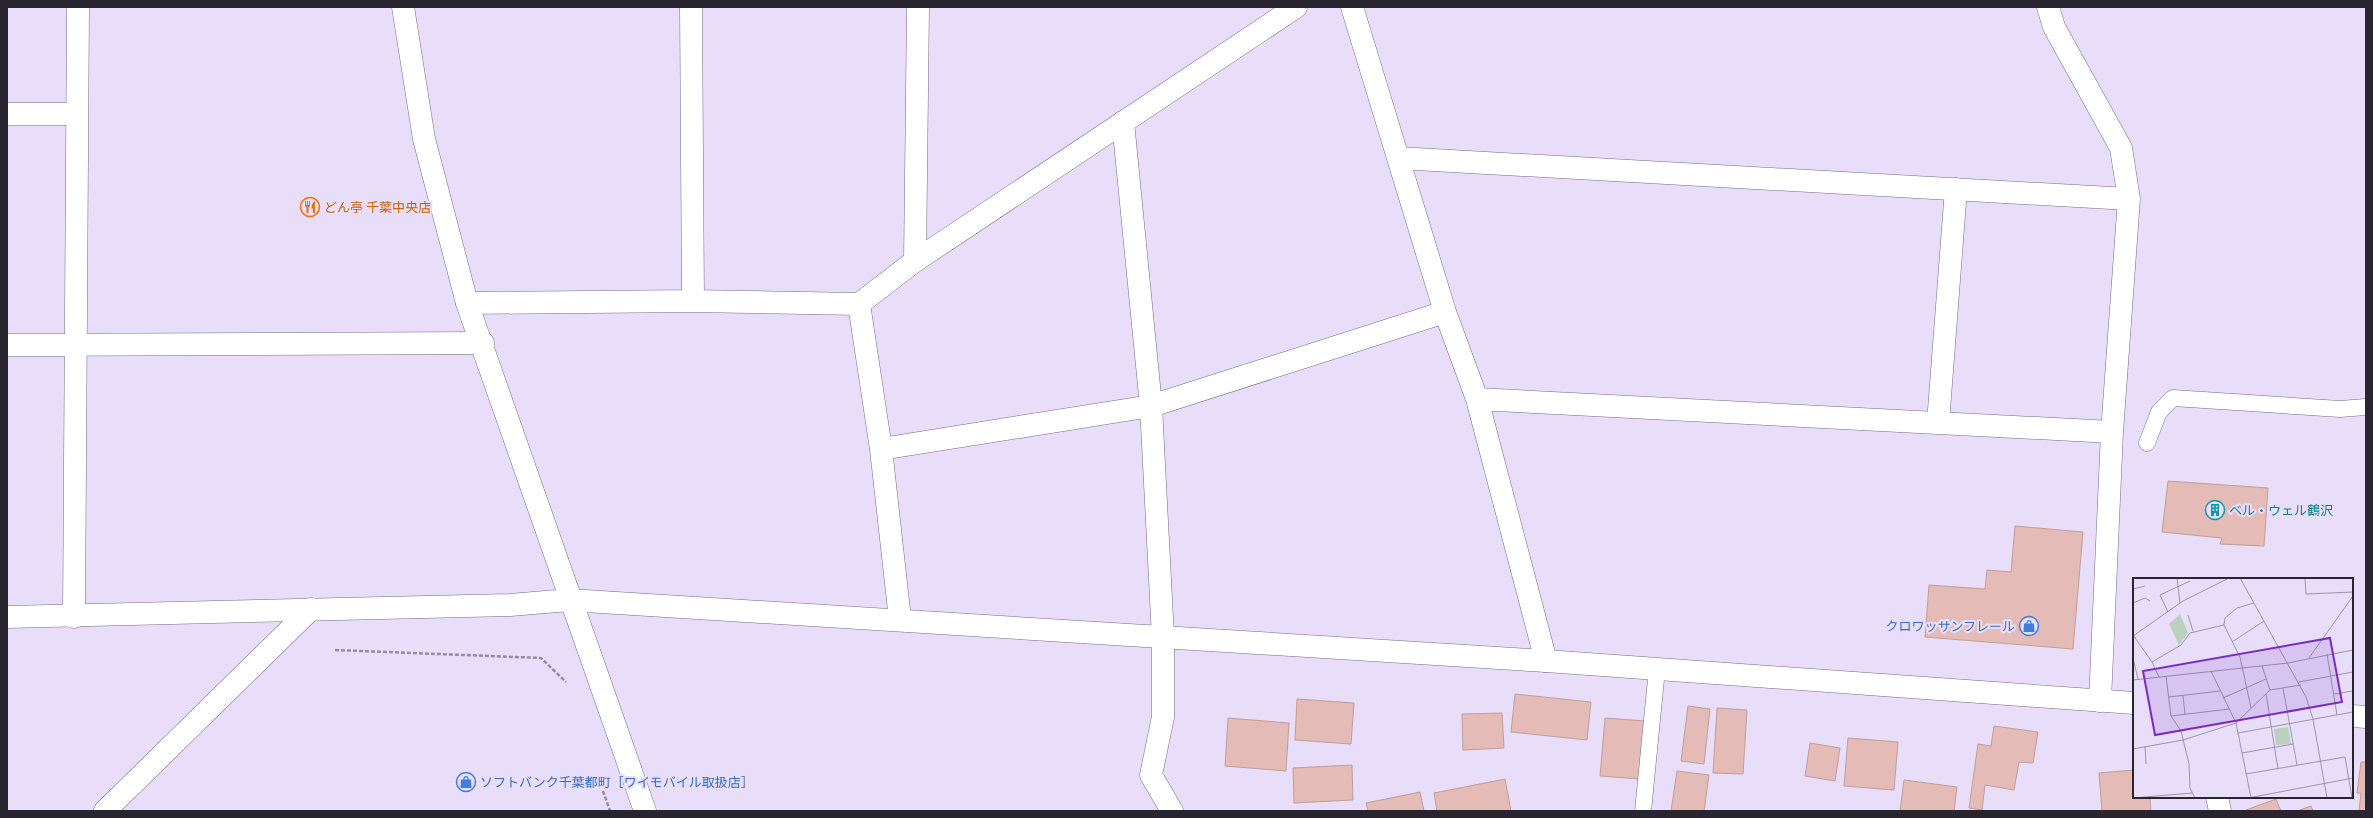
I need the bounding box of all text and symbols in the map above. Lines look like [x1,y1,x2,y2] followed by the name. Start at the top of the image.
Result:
[299,196,321,218] restaurant icon: どん亭 千葉中央店
[324,200,431,215] place label: どん亭 千葉中央店
[2204,499,2226,521] building icon: ベル・ウェル鶴沢
[2229,503,2333,518] place label: ベル・ウェル鶴沢
[2133,578,2353,798] inset map
[2018,615,2040,637] shop icon: クロワッサンフレール
[1885,619,2015,634] place label: クロワッサンフレール
[455,771,477,793] shop icon: ソフトバンク千葉都町［ワイモバイル取扱店］
[480,775,754,790] place label: ソフトバンク千葉都町［ワイモバイル取扱店］

